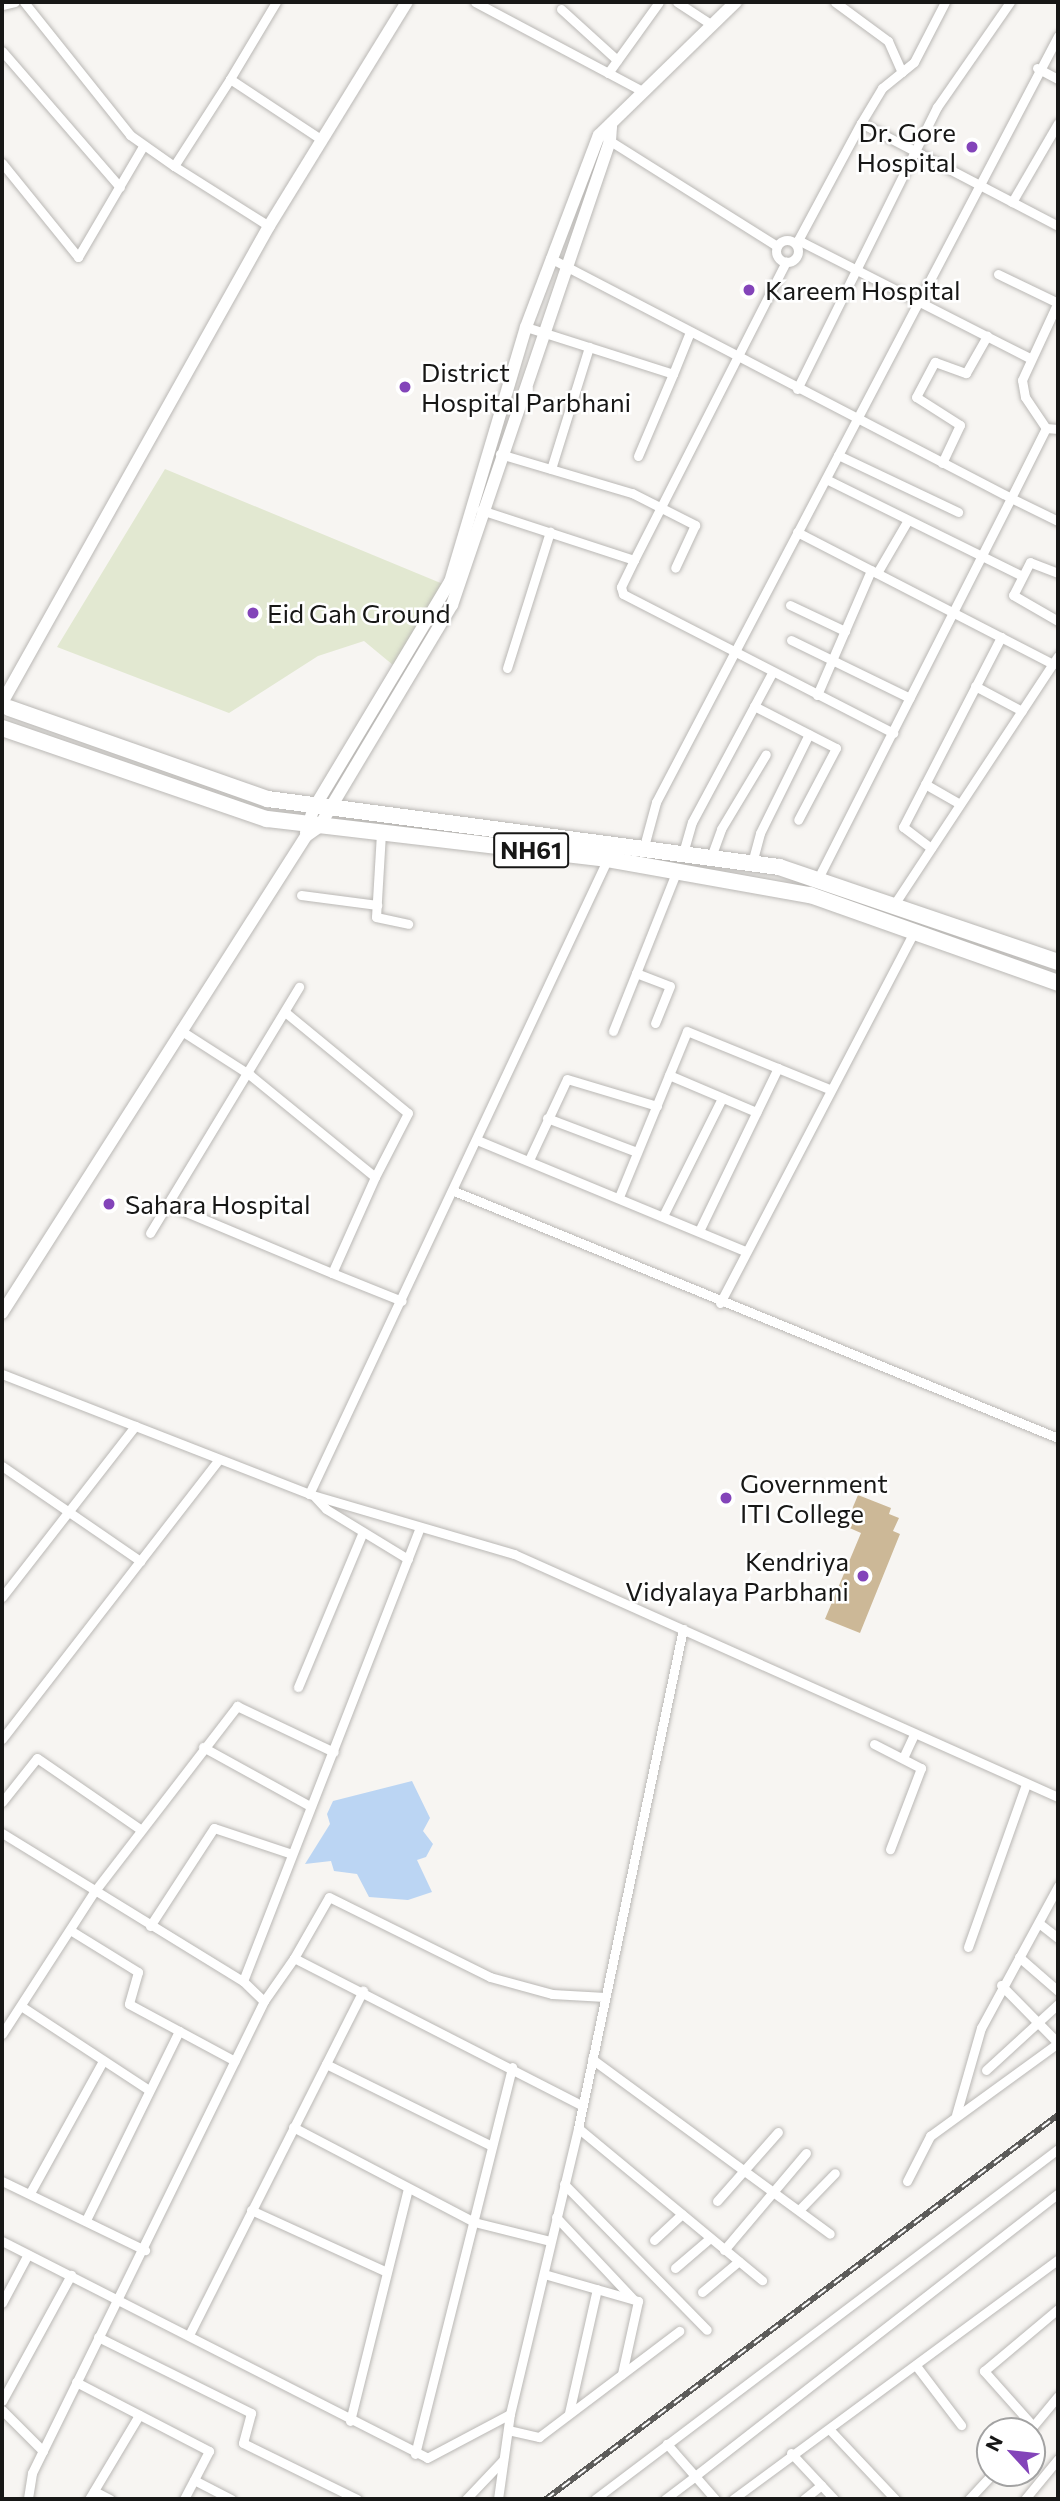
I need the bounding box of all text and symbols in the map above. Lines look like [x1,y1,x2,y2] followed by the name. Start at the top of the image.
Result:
[856,116,956,178] place label: Dr. Gore Hospital
[962,137,982,157] marker: Dr. Gore Hospital
[765,274,961,306] place label: Kareem Hospital
[739,280,759,300] marker: Kareem Hospital
[421,356,631,418] place label: District Hospital Parbhani
[395,377,415,397] marker: District Hospital Parbhani
[267,597,451,629] place label: Eid Gah Ground
[245,605,261,621] marker: Eid Gah Ground
[492,830,570,870] road number: NH61
[125,1188,311,1220] place label: Sahara Hospital
[99,1194,119,1214] marker: Sahara Hospital
[740,1467,888,1528] place label: Government ITI College
[718,1490,734,1506] marker: Government ITI College
[625,1545,849,1606] place label: Kendriya Vidyalaya Parbhani
[855,1568,871,1584] marker: Kendriya Vidyalaya Parbhani
[976,2417,1046,2487] north arrow
[980,2432,1007,2455] text: N

